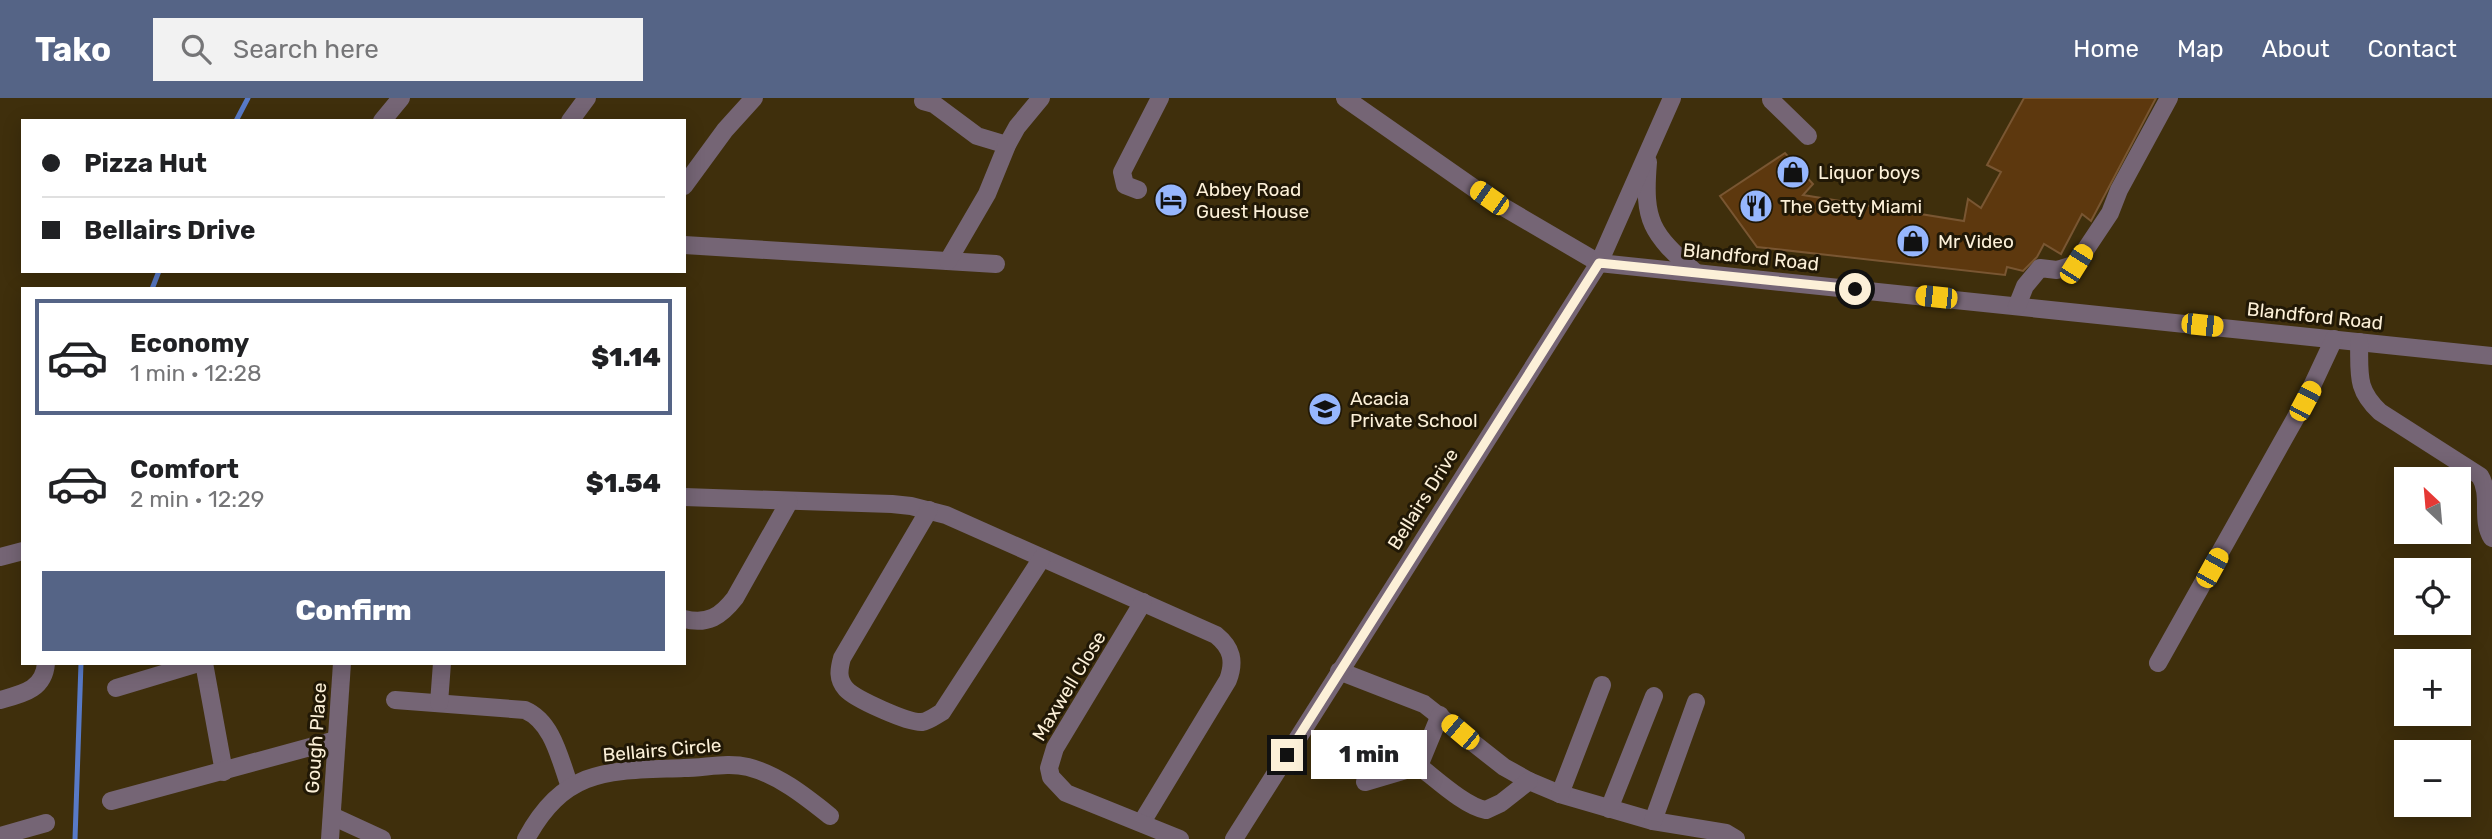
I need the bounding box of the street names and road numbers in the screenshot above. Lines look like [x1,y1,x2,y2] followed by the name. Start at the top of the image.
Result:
[1682,238,1820,276] street label: Blandford Road
[2246,297,2384,335] street label: Blandford Road
[1383,444,1463,554] street label: Bellairs Drive
[1027,627,1111,745] street label: Maxwell Close
[301,682,331,794] street label: Gough Place
[602,733,722,767] street label: Bellairs Circle

